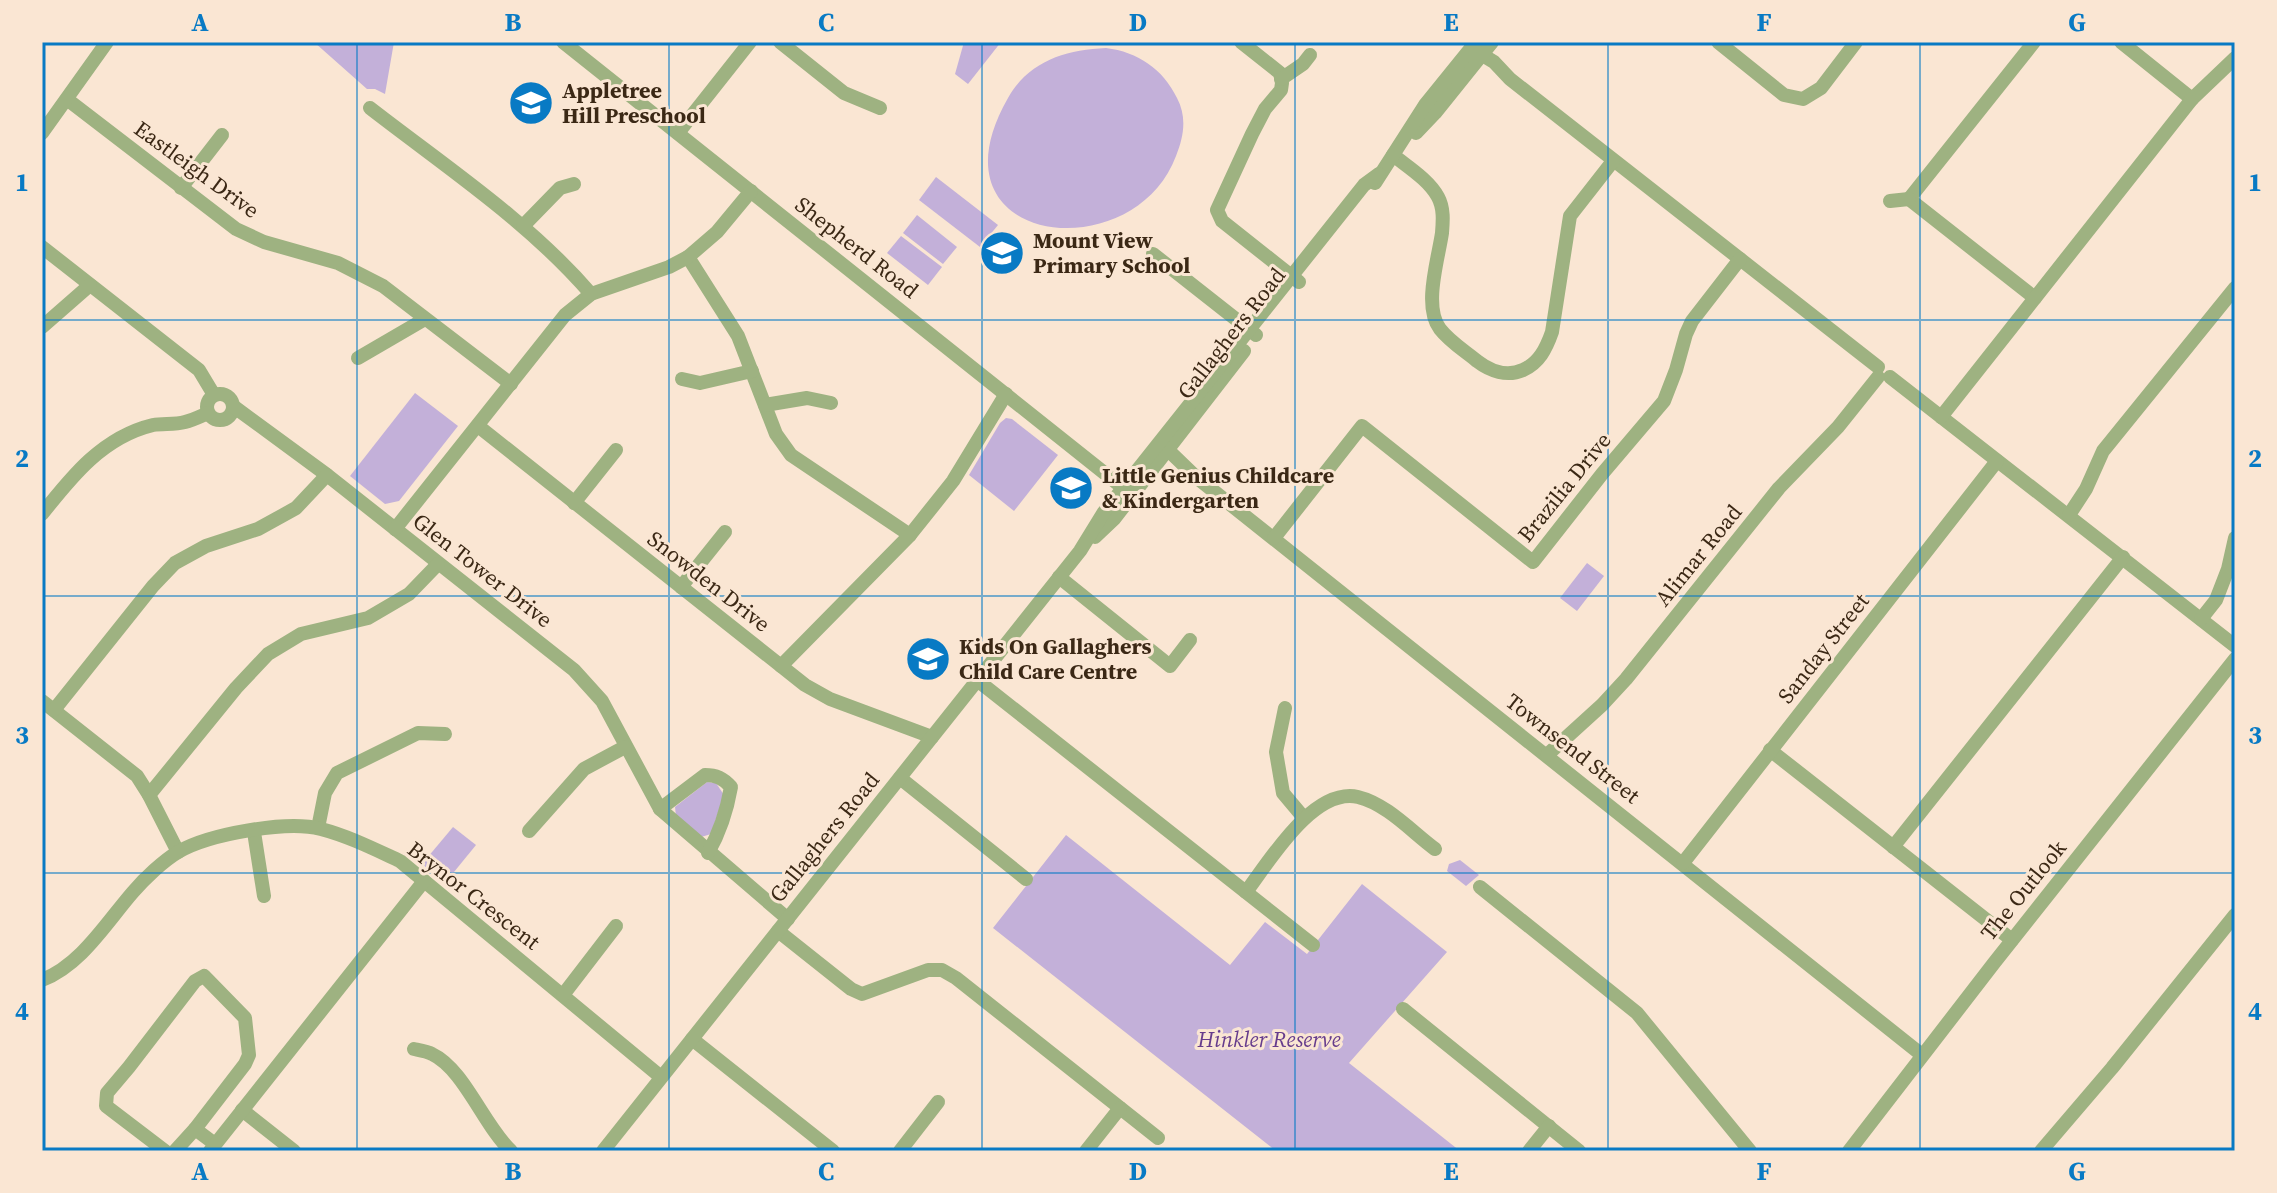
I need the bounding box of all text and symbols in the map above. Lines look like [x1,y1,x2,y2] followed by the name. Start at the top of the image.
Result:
[191,4,209,40] text: A
[505,4,522,40] text: B
[818,4,834,40] text: C
[1129,4,1147,40] text: D
[1443,4,1459,40] text: E
[1756,4,1772,40] text: F
[2068,4,2086,40] text: G
[562,75,706,130] place label: Appletree Hill Preschool
[507,79,555,127] school or university icon: Appletree Hill Preschool
[128,113,266,225] street label: Eastleigh Drive
[15,164,29,200] text: 1
[2248,164,2262,200] text: 1
[789,189,925,305] street label: Shepherd Road
[1033,225,1190,280] place label: Mount View Primary School
[978,229,1026,277] school or university icon: Mount View Primary School
[1170,261,1292,405] street label: Gallaghers Road
[1510,426,1618,548] street label: Brazilia Drive
[15,440,29,476] text: 2
[2248,440,2262,476] text: 2
[1102,460,1334,515] place label: Little Genius Childcare & Kindergarten
[1047,464,1095,512] school or university icon: Little Genius Childcare & Kindergarten
[1648,497,1749,612] street label: Alimar Road
[407,506,559,634] street label: Glen Tower Drive
[641,524,777,638] street label: Snowden Drive
[1770,586,1876,709] street label: Sanday Street
[959,631,1152,686] place label: Kids On Gallaghers Child Care Centre
[904,635,952,683] school or university icon: Kids On Gallaghers Child Care Centre
[1500,686,1647,810] street label: Townsend Street
[15,717,29,753] text: 3
[2248,717,2262,753] text: 3
[762,765,886,908] street label: Gallaghers Road
[1973,833,2073,946] street label: The Outlook
[402,834,547,957] street label: Brynor Crescent
[15,993,29,1029] text: 4
[2248,993,2262,1029] text: 4
[1196,1024,1341,1054] park label: Hinkler Reserve
[191,1153,209,1189] text: A
[505,1153,522,1189] text: B
[818,1153,834,1189] text: C
[1129,1153,1147,1189] text: D
[1443,1153,1459,1189] text: E
[1756,1153,1772,1189] text: F
[2068,1153,2086,1189] text: G

